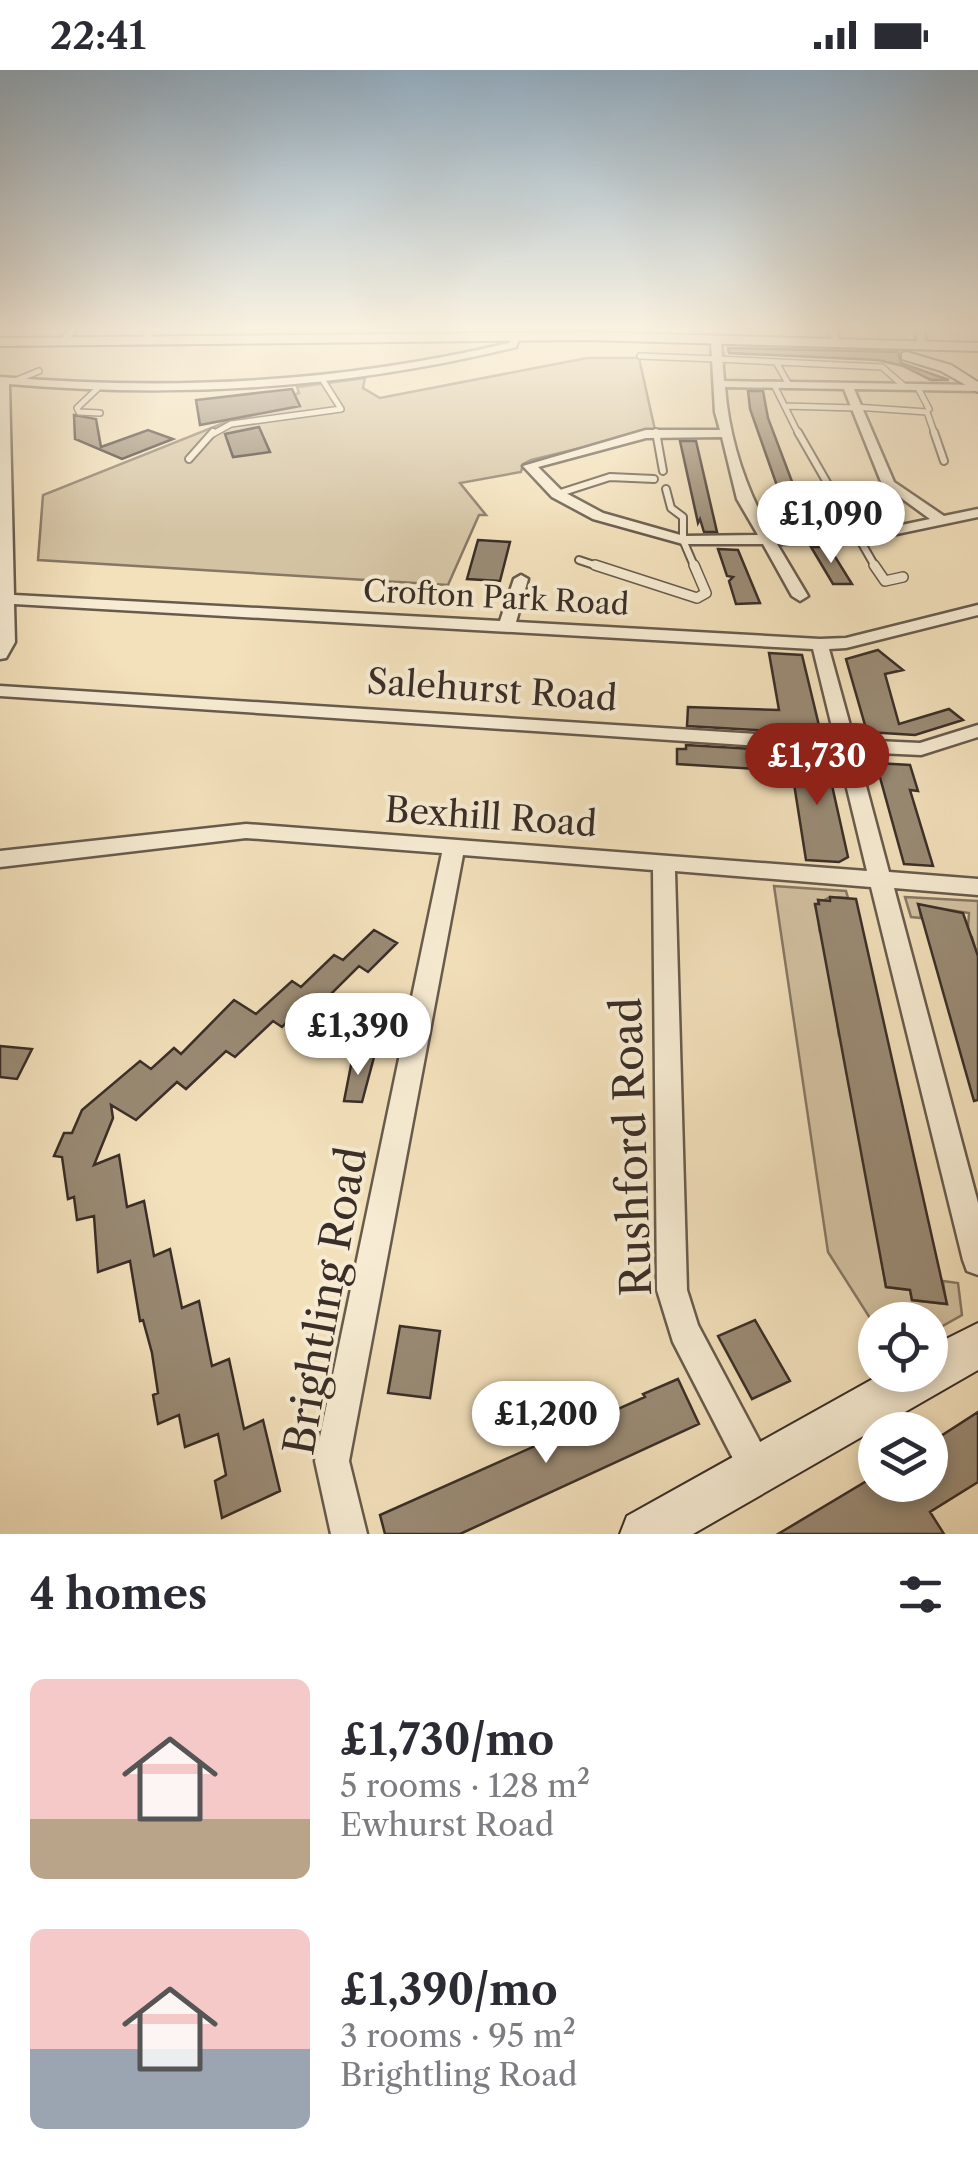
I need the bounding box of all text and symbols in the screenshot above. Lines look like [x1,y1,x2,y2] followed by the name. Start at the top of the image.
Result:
[50,12,146,59] text: 22:41
[750,481,912,566] pin: £1,090
[779,494,883,533] text: £1,090
[362,572,630,623] street label: Crofton Park Road
[365,659,619,720] street label: Salehurst Road
[736,723,898,808] pin: £1,730
[767,736,867,775] text: £1,730
[384,788,598,845] street label: Bexhill Road
[277,993,439,1078] pin: £1,390
[600,997,662,1297] street label: Rushford Road
[307,1006,409,1045] text: £1,390
[272,1143,378,1459] street label: Brightling Road
[858,1302,948,1502] map controls
[858,1302,948,1392] button: locate
[465,1381,627,1466] pin: £1,200
[494,1394,598,1433] text: £1,200
[858,1412,948,1502] button: layers
[893,1567,948,1622] icon: filters
[30,1568,207,1620] text: 4 homes
[340,1714,554,1766] text: £1,730/mo
[110,1719,230,1839] icon: home
[340,1766,590,1805] text: 5 rooms · 128 m²
[340,1805,554,1844] text: Ewhurst Road
[340,1964,558,2016] text: £1,390/mo
[110,1969,230,2089] icon: home
[340,2016,576,2055] text: 3 rooms · 95 m²
[340,2055,578,2094] text: Brightling Road

